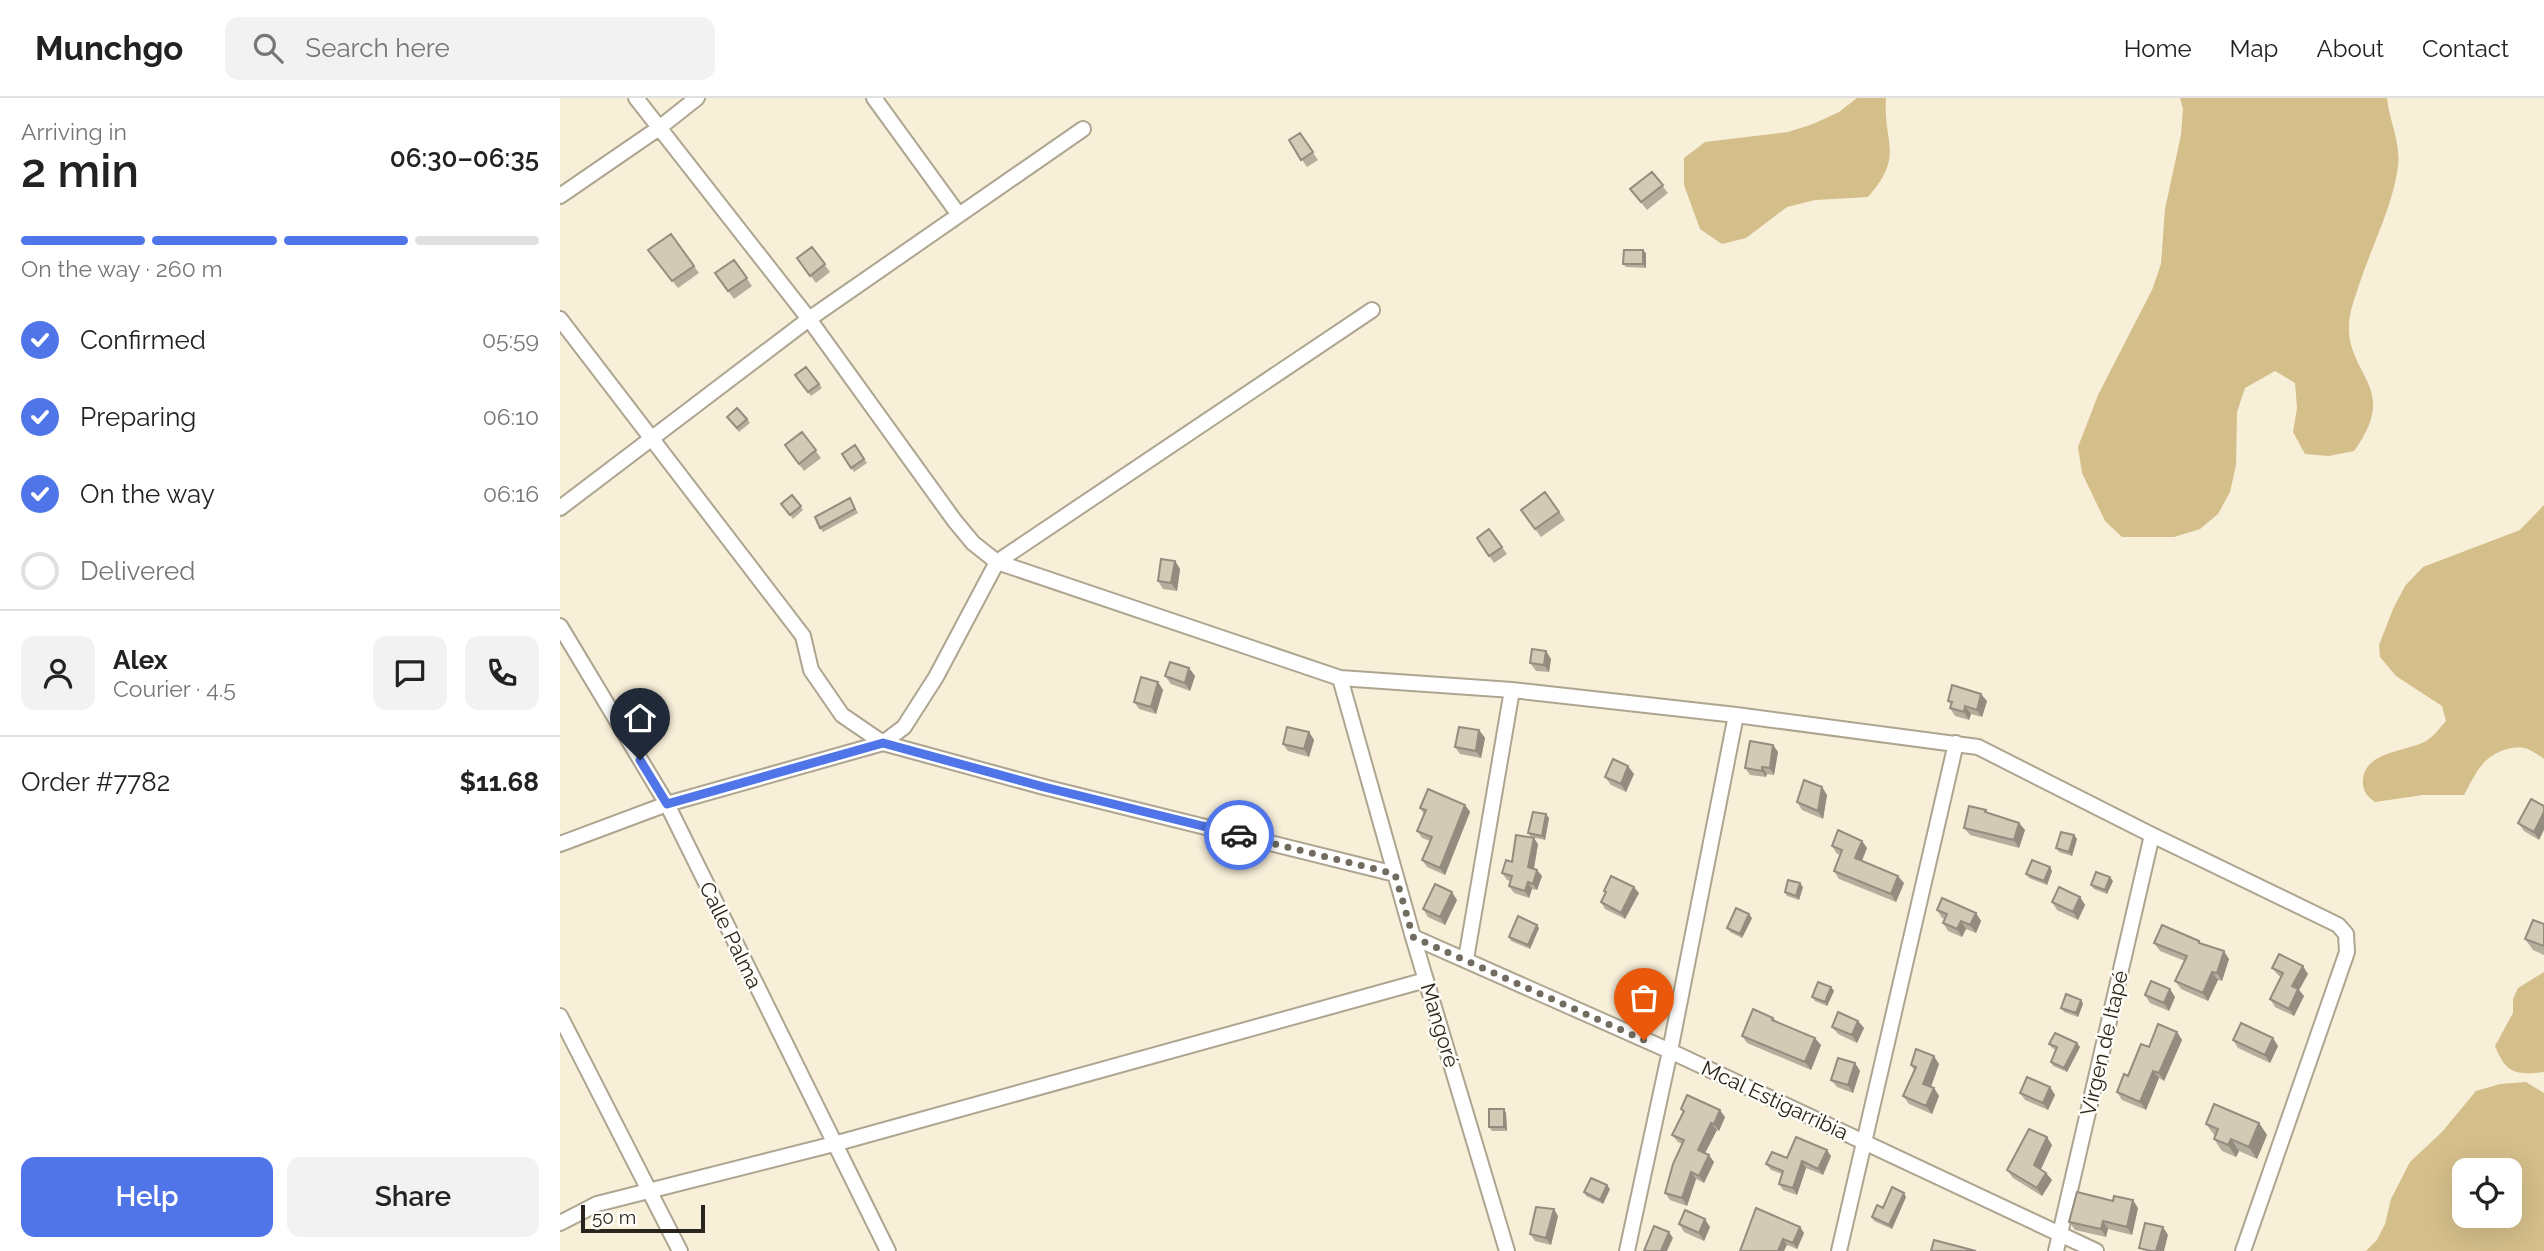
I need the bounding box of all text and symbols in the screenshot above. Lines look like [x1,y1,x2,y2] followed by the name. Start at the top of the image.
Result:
[225,17,715,80] search box
[35,29,183,68] text: Munchgo
[249,29,287,67] icon: search
[305,33,450,63] text: Search here
[2124,34,2192,63] text: Home
[2230,34,2278,63] text: Map
[2316,34,2384,63] text: About
[2422,34,2509,63] text: Contact
[21,118,127,145] text: Arriving in
[390,143,539,173] text: 06:30–06:35
[21,144,139,198] text: 2 min
[21,255,223,282] text: On the way · 260 m
[21,321,59,359] icon: check
[80,325,206,355] text: Confirmed
[482,326,539,353] text: 05:59
[21,398,59,436] icon: check
[80,402,196,432] text: Preparing
[483,403,539,430] text: 06:10
[21,475,59,513] icon: check
[80,479,215,509] text: On the way
[483,480,539,507] text: 06:16
[80,556,195,586] text: Delivered
[21,636,95,710] button: person
[373,636,447,710] button: chat
[465,636,539,710] button: phone
[113,645,168,675] text: Alex
[113,675,236,702] text: Courier · 4.5
[610,688,670,760] pin
[621,699,659,737] icon: home
[21,767,170,797] text: Order #7782
[459,767,539,797] text: $11.68
[1204,800,1274,870] courier
[1220,816,1258,854] icon: car
[694,877,768,993] street label: Calle Palma
[1614,968,1674,1040] pin
[2075,968,2133,1118] street label: Virgen de Itapé
[1625,979,1663,1017] icon: bag
[1415,980,1465,1070] street label: Mangoré
[1698,1055,1852,1145] street label: Mcal Estigarribia
[21,1157,273,1237] button: Help
[287,1157,539,1237] button: Share
[2452,1158,2522,1228] map controls
[2452,1158,2522,1228] button: locate
[581,1202,705,1234] scale bar
[592,1206,636,1228] text: 50 m

